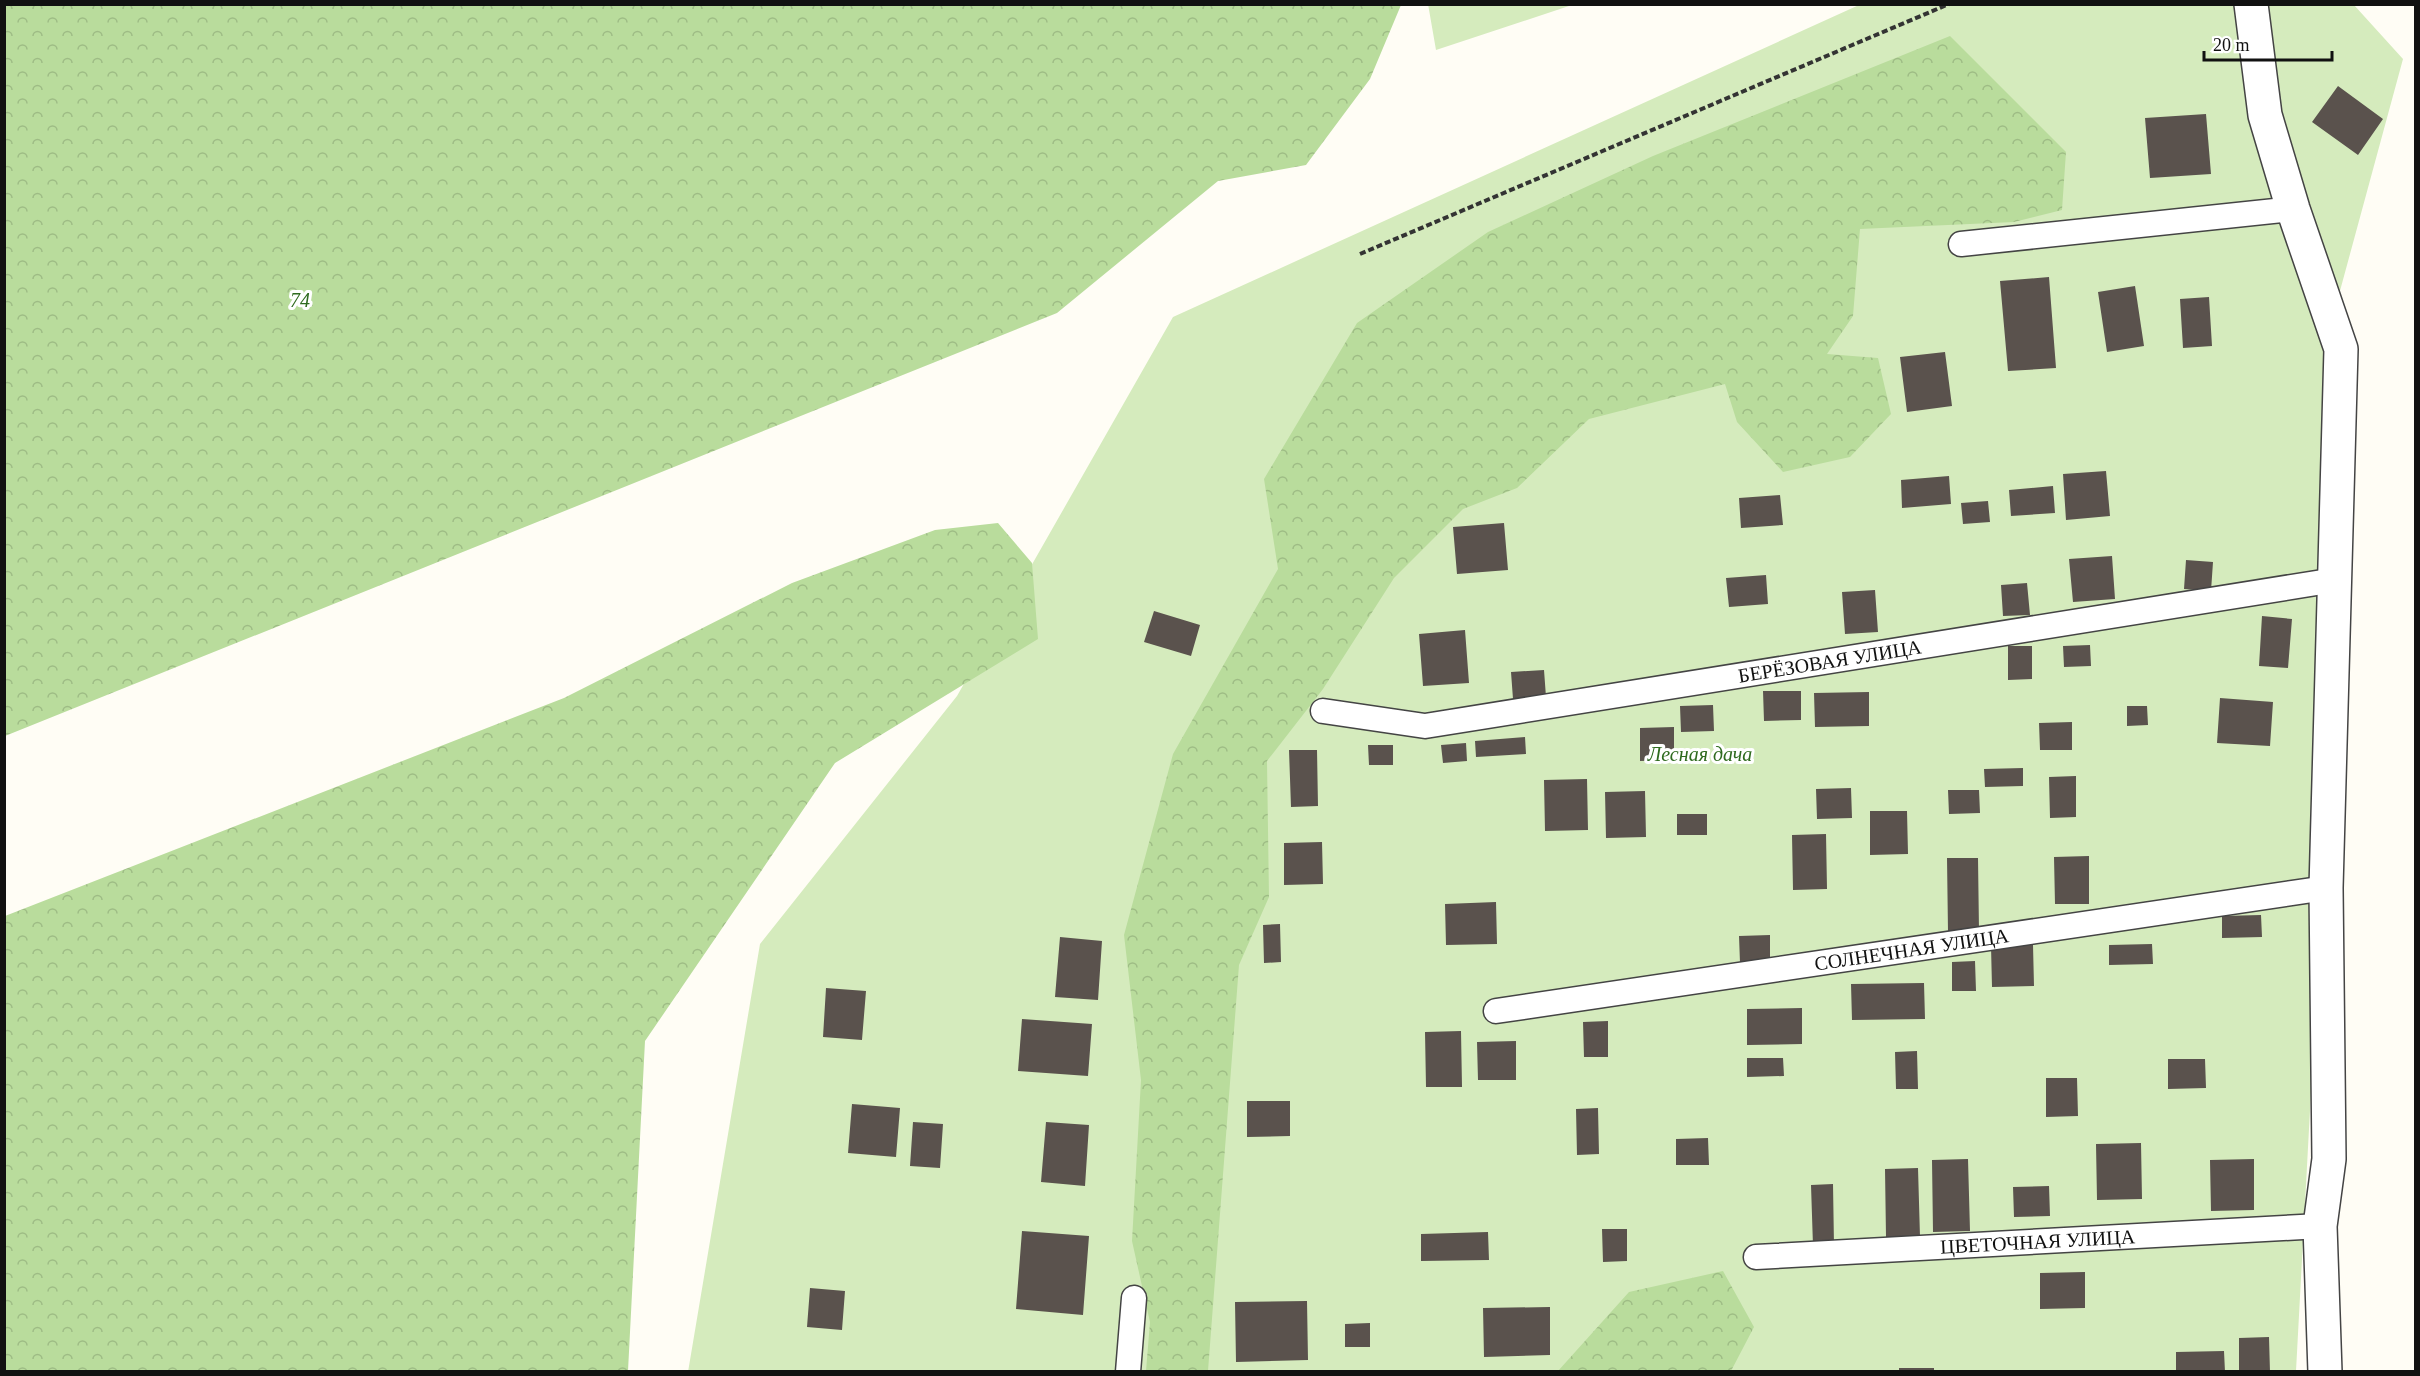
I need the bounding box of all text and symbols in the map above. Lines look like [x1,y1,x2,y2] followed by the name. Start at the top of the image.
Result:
[2204,24,2332,62] scale bar
[2213,35,2250,55] text: 20 m
[290,289,310,311] park label: 74
[1737,635,1923,687] street label: БЕРЁЗОВАЯ УЛИЦА
[1647,743,1752,765] park label: Лесная дача
[1813,924,2011,975] street label: СОЛНЕЧНАЯ УЛИЦА
[1940,1225,2136,1259] street label: ЦВЕТОЧНАЯ УЛИЦА

